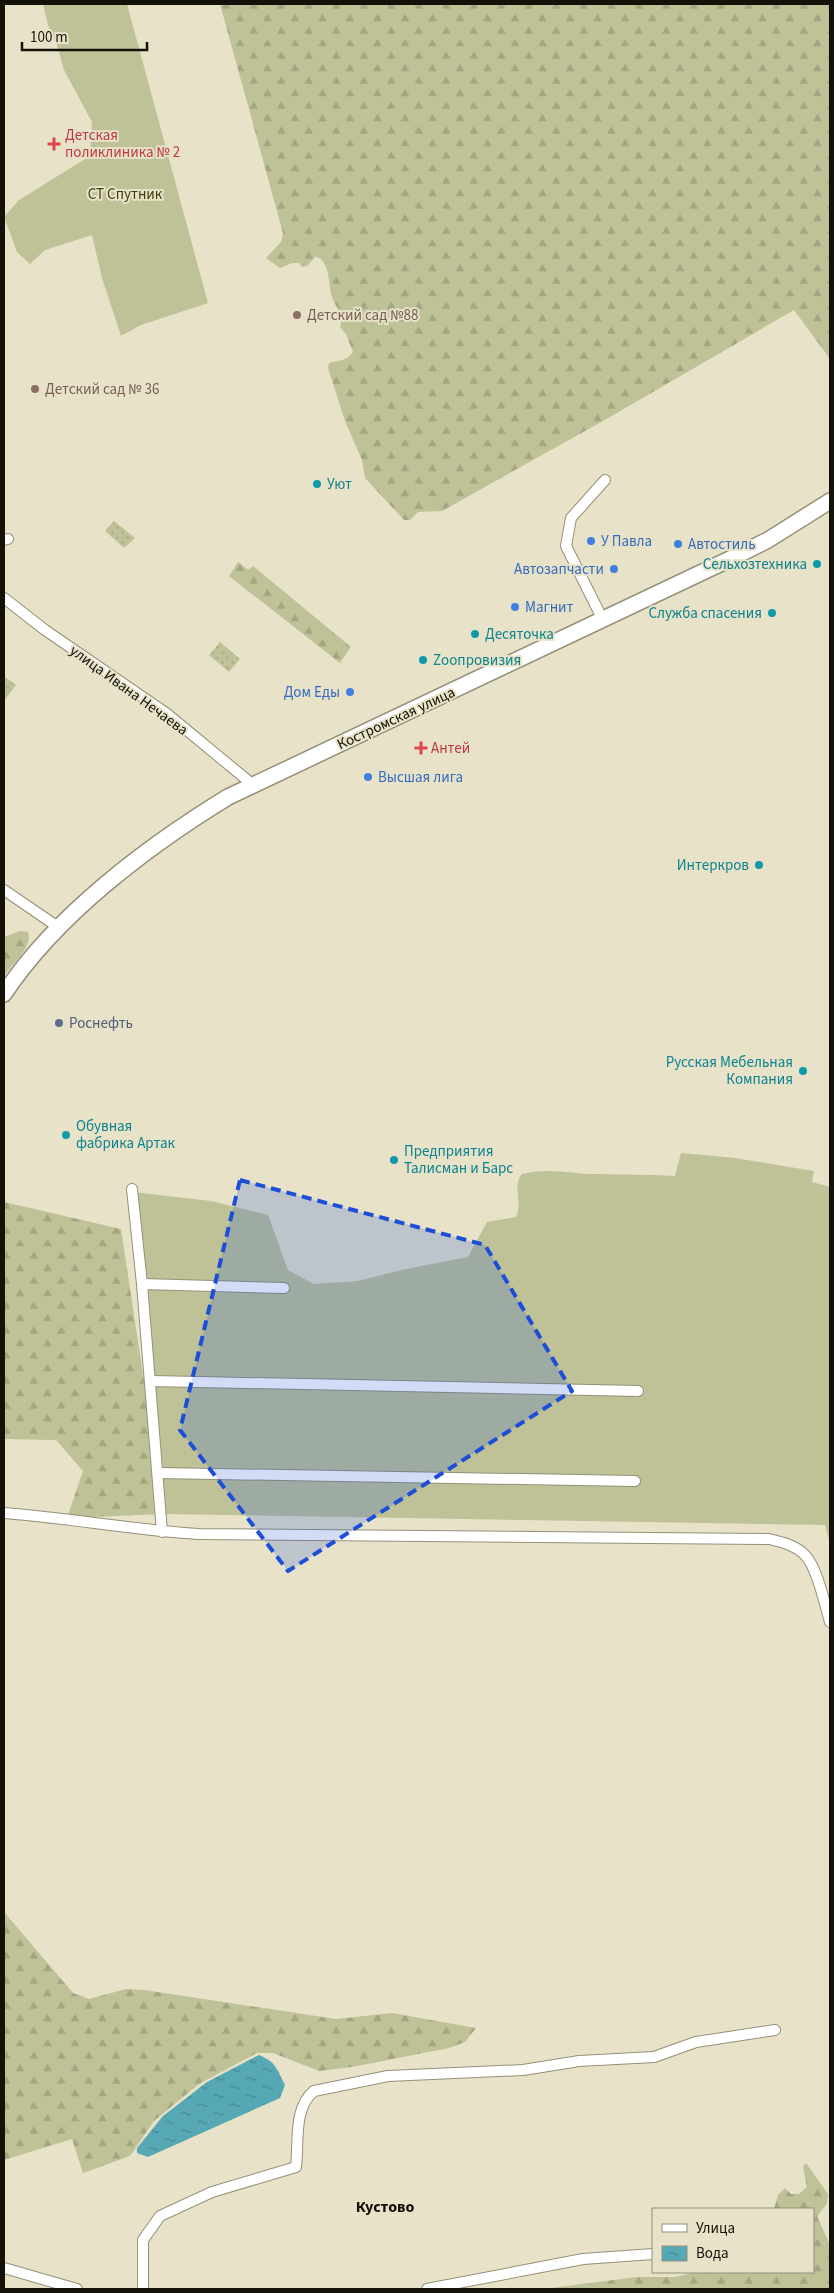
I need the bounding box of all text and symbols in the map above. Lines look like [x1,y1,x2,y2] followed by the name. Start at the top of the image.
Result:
[22,20,148,52] scale bar
[30,27,68,48] text: 100 m
[65,125,180,163] place label: Детская поликлиника № 2
[47,137,61,151] marker: Детская поликлиника № 2
[88,184,163,205] park label: СТ Спутник
[307,305,418,326] place label: Детский сад №88
[291,309,303,321] marker: Детский сад №88
[45,379,159,400] place label: Детский сад № 36
[29,383,41,395] marker: Детский сад № 36
[327,474,352,495] place label: Уют
[311,478,323,490] marker: Уют
[601,531,652,552] place label: У Павла
[688,534,756,555] place label: Автостиль
[585,535,597,547] marker: У Павла
[672,538,684,550] marker: Автостиль
[703,554,807,575] place label: Сельхозтехника
[811,558,823,570] marker: Сельхозтехника
[514,559,604,580] place label: Автозапчасти
[608,563,620,575] marker: Автозапчасти
[525,597,574,618] place label: Магнит
[509,601,521,613] marker: Магнит
[649,603,762,624] place label: Служба спасения
[766,607,778,619] marker: Служба спасения
[485,624,554,645] place label: Десяточка
[469,628,481,640] marker: Десяточка
[65,640,192,740] street label: улица Ивана Нечаева
[433,650,521,671] place label: Zоопровизия
[417,654,429,666] marker: Zоопровизия
[284,682,340,703] place label: Дом Еды
[334,682,459,755] street label: Костромская улица
[344,686,356,698] marker: Дом Еды
[431,738,470,759] place label: Антей
[415,742,427,754] marker: Антей
[378,767,463,788] place label: Высшая лига
[362,771,374,783] marker: Высшая лига
[677,855,749,876] place label: Интеркров
[753,859,765,871] marker: Интеркров
[69,1013,133,1034] place label: Роснефть
[53,1017,65,1029] marker: Роснефть
[666,1052,793,1090] place label: Русская Мебельная Компания
[797,1065,809,1077] marker: Русская Мебельная Компания
[76,1116,176,1154] place label: Обувная фабрика Артак
[60,1129,72,1141] marker: Обувная фабрика Артак
[404,1141,513,1179] place label: Предприятия Талисман и Барс
[388,1154,400,1166] marker: Предприятия Талисман и Барс
[356,2196,414,2218] district label: Кустово
[652,2208,814,2273] legend
[696,2218,735,2239] text: Улица
[696,2243,729,2264] text: Вода

